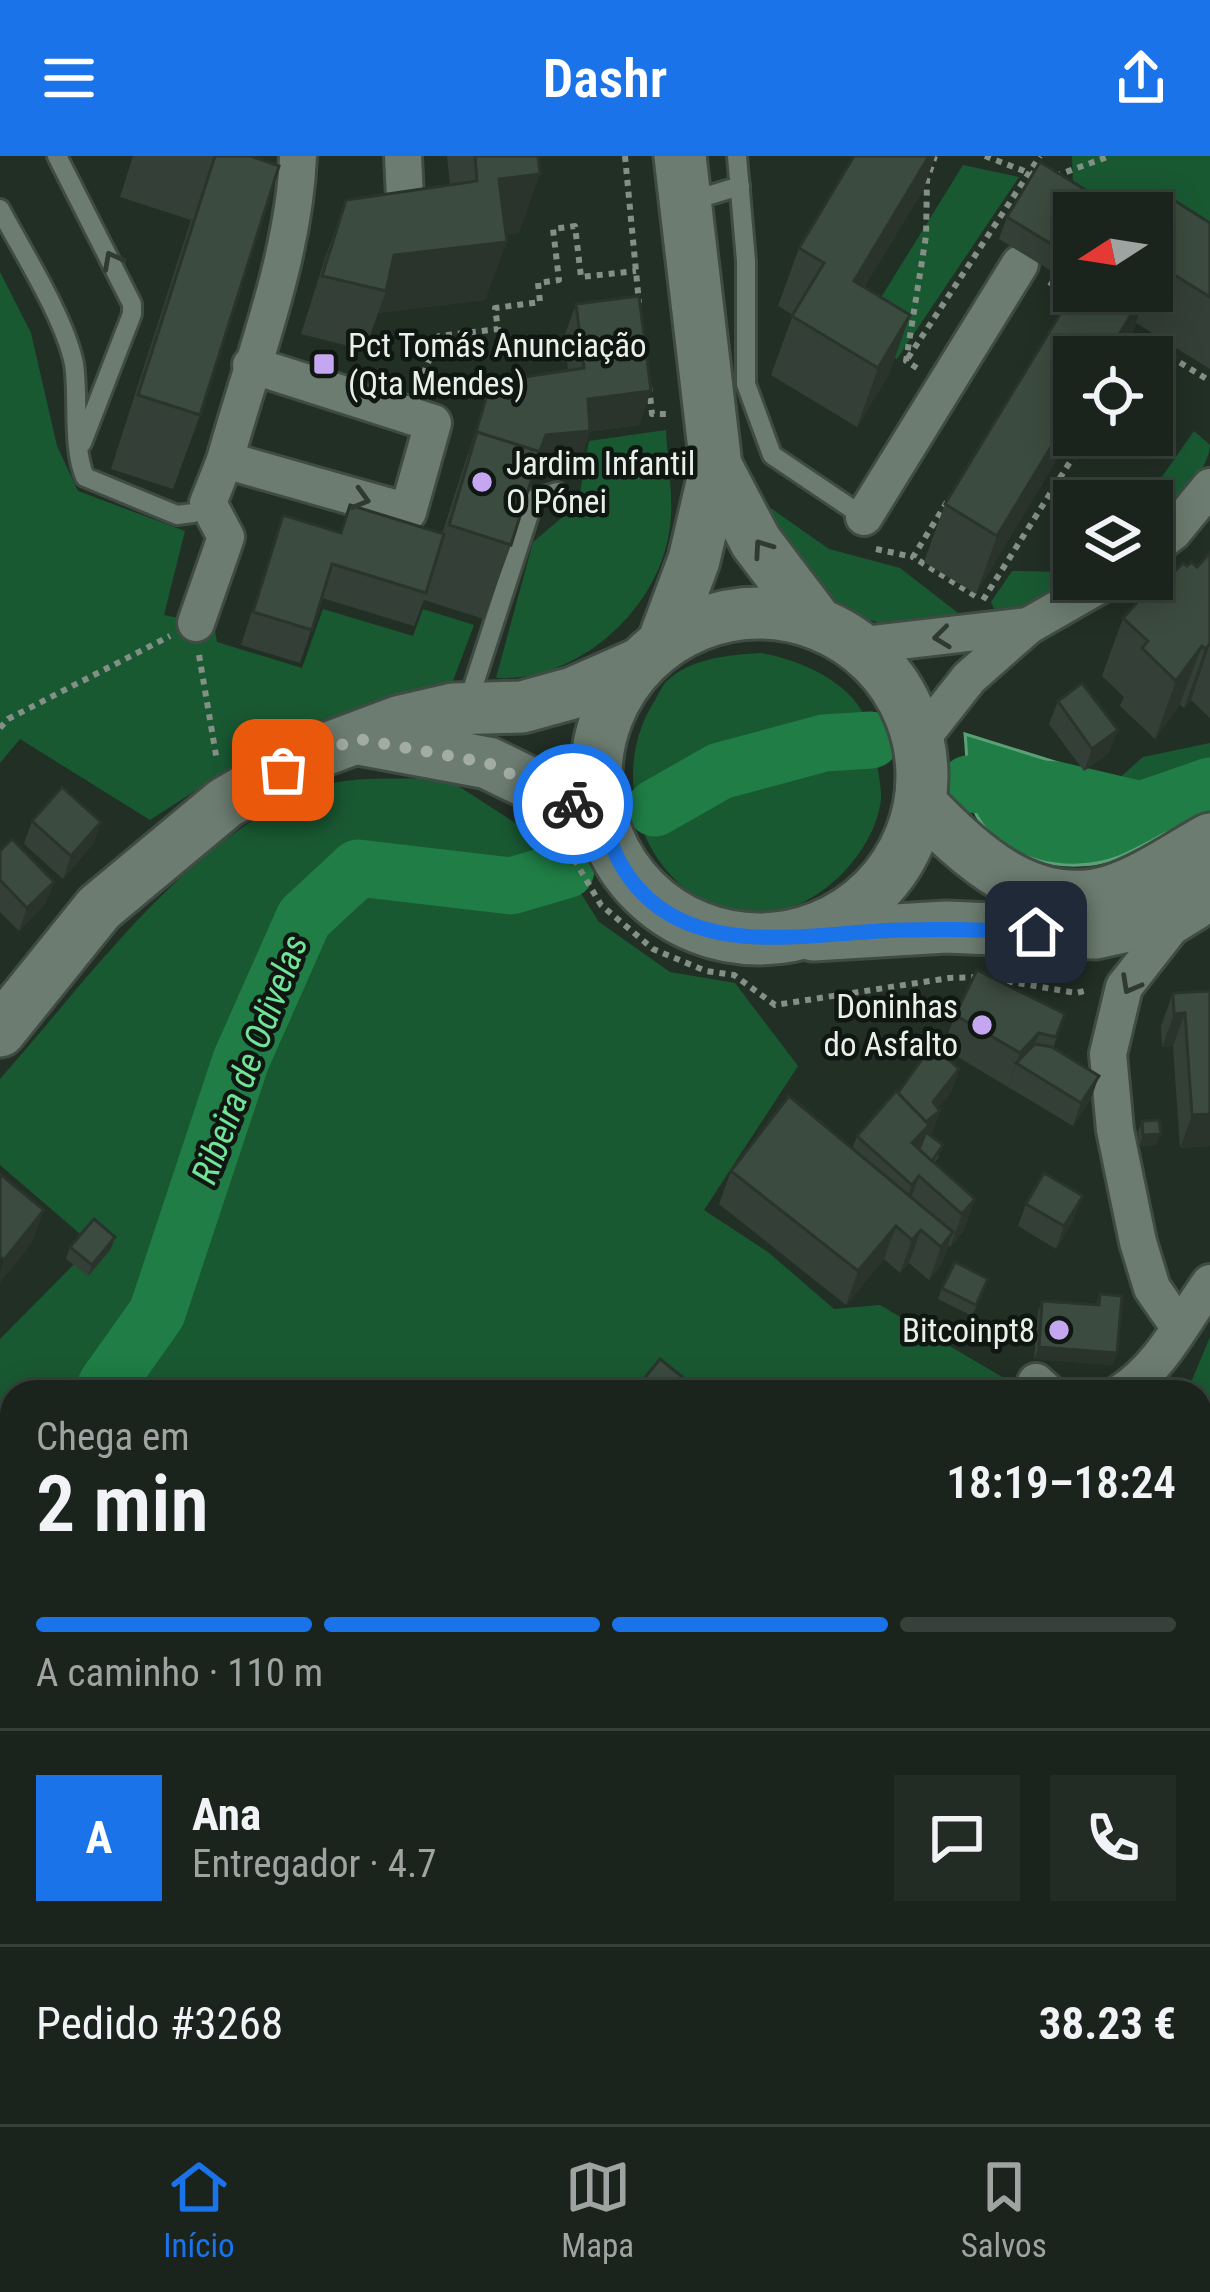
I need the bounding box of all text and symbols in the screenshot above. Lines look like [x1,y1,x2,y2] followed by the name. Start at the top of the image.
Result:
[36,45,102,111] icon: menu
[1108,45,1174,111] icon: share
[543,47,667,110] text: Dashr
[1053,192,1173,312] north arrow
[1053,192,1173,600] map controls
[104,251,127,273] one-way arrow
[348,326,647,403] place label: Pct Tomás Anunciação (Qta Mendes)
[1053,336,1173,456] button: locate
[311,351,337,377] marker: Pct Tomás Anunciação (Qta Mendes)
[506,444,695,521] place label: Jardim Infantil O Pónei
[469,469,495,495] marker: Jardim Infantil O Pónei
[1053,480,1173,600] button: layers
[350,485,371,510] one-way arrow
[754,540,776,562] one-way arrow
[932,624,952,650] one-way arrow
[232,719,334,821] pin
[250,737,316,803] icon: bag
[513,744,633,864] courier
[540,771,606,837] icon: bike
[985,881,1087,983] pin
[1003,899,1069,965] icon: home
[183,929,317,1190] water label: Ribeira de Odivelas
[1121,972,1144,994] one-way arrow
[824,987,958,1064] place label: Doninhas do Asfalto
[969,1012,995,1038] marker: Doninhas do Asfalto
[902,1311,1035,1350] place label: Bitcoinpt8
[1046,1317,1072,1343] marker: Bitcoinpt8
[36,1414,190,1460] text: Chega em
[946,1456,1176,1509] text: 18:19–18:24
[36,1459,209,1550] text: 2 min
[36,1650,323,1696] text: A caminho · 110 m
[894,1775,1020,1901] button: chat
[1050,1775,1176,1901] button: phone
[192,1788,261,1841] text: Ana
[86,1811,112,1864] text: A
[192,1841,437,1887] text: Entregador · 4.7
[36,1997,283,2050] text: Pedido #3268
[1039,1997,1176,2050] text: 38.23 €
[163,2154,235,2265] tab: Início
[561,2154,634,2265] tab: Mapa
[961,2154,1047,2265] tab: Salvos

